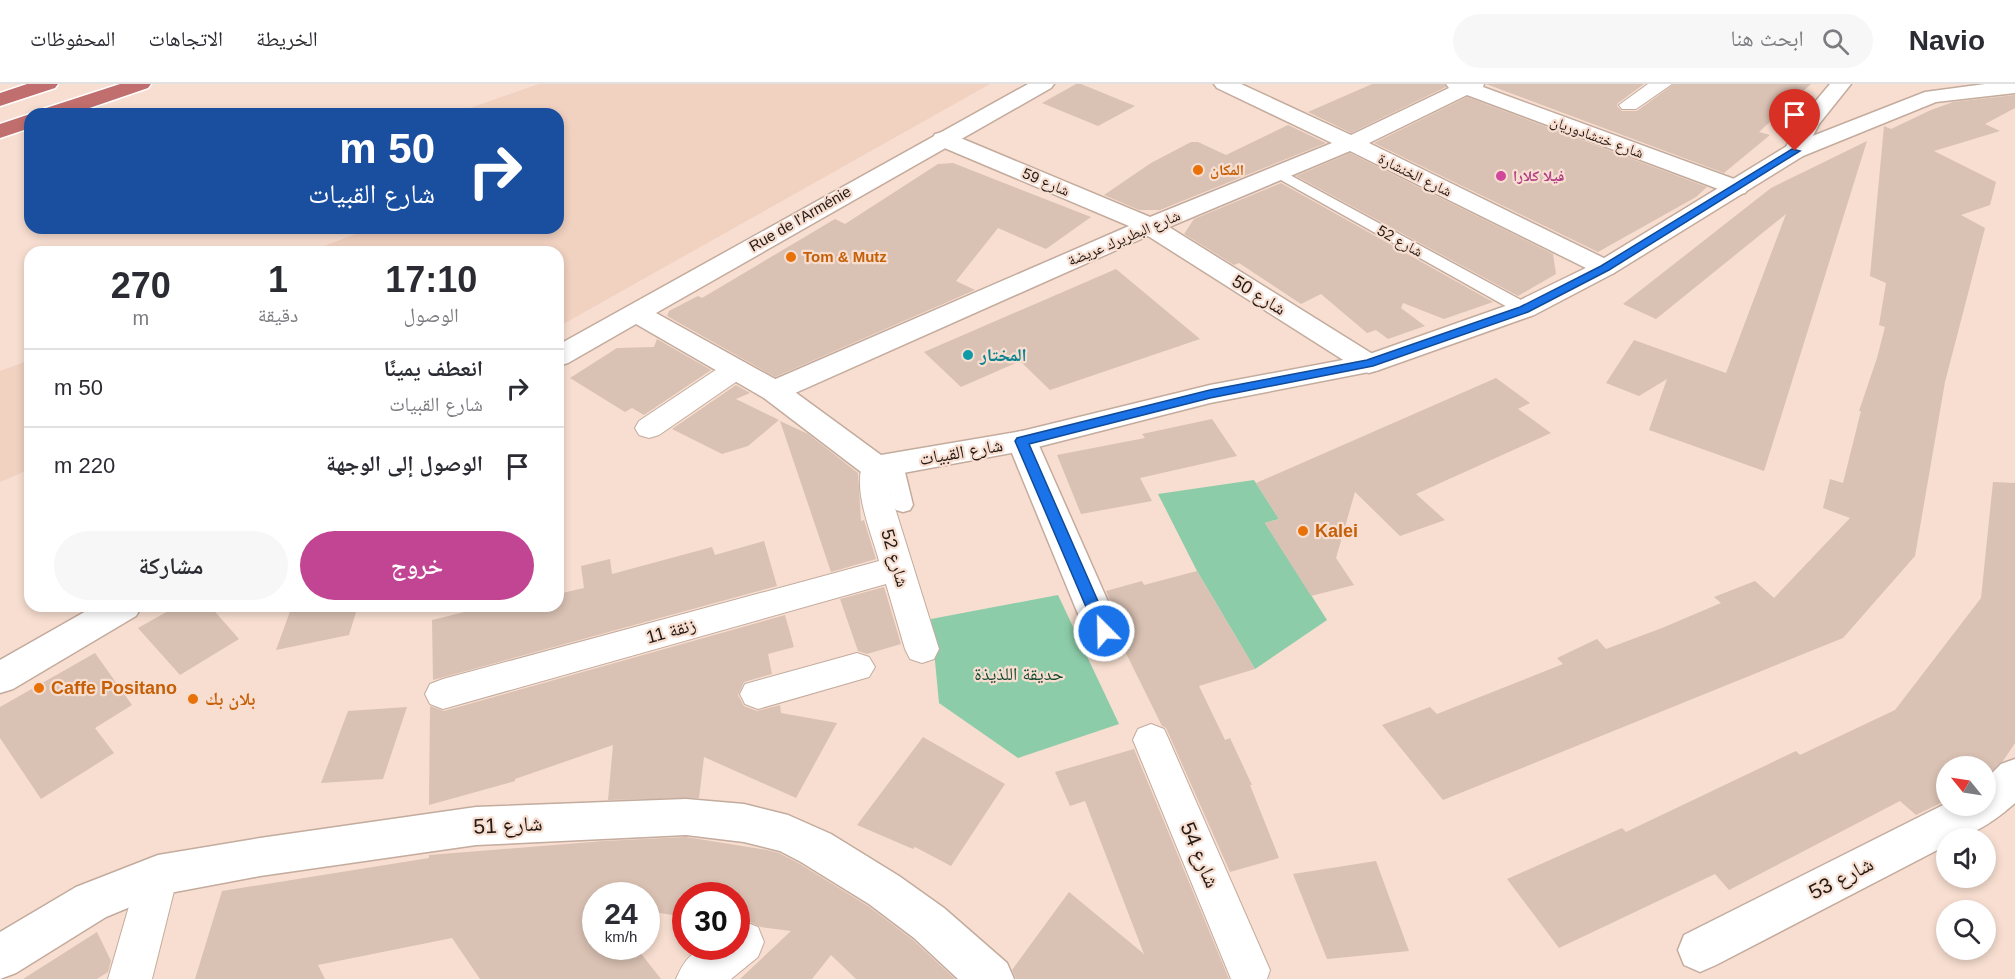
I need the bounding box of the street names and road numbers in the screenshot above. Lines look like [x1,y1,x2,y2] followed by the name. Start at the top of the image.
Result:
[1547,112,1646,163] street label: شارع ختشادوريان
[1375,149,1455,201] street label: شارع الخنشارة
[1019,164,1072,201] street label: شارع 59
[746,183,854,255] street label: Rue de l'Arménie
[1065,206,1183,271] street label: شارع البطريرك عريضة
[1374,221,1426,262] street label: شارع 52
[1228,271,1289,320] street label: شارع 50
[918,435,1005,470] street label: شارع القبيات
[876,527,913,590] street label: شارع 52
[644,614,698,648] street label: زنقة 11
[473,811,543,840] street label: شارع 51
[1175,818,1225,892] street label: شارع 54
[1805,852,1878,905] street label: شارع 53

